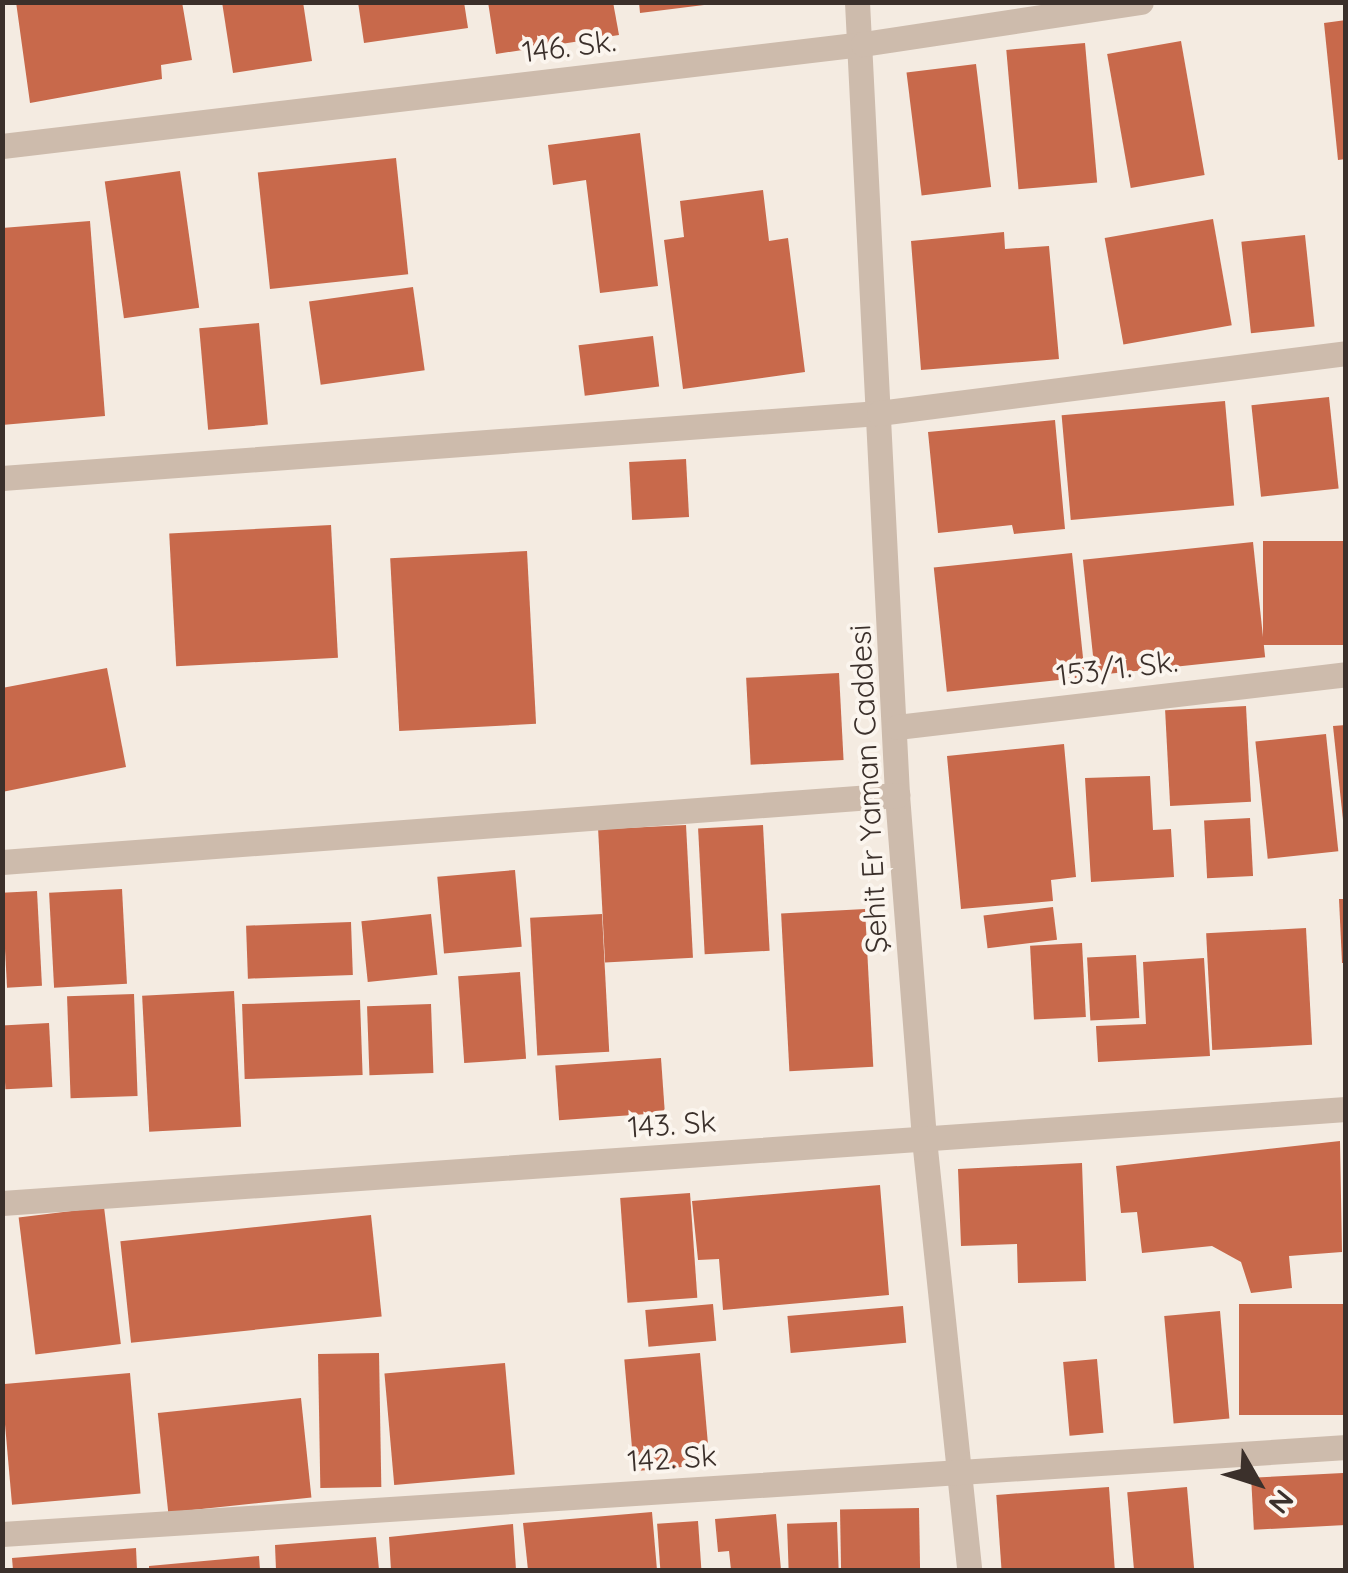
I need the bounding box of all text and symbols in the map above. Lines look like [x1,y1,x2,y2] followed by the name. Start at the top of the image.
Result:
[520,22,618,70] street label: 146. Sk.
[841,624,895,954] street label: Şehit Er Yaman Caddesi
[1054,643,1180,693] street label: 153/1. Sk.
[626,1103,718,1145] street label: 143. Sk
[1208,1433,1308,1533] north arrow
[626,1437,718,1479] street label: 142. Sk
[1262,1483,1302,1521] text: N

